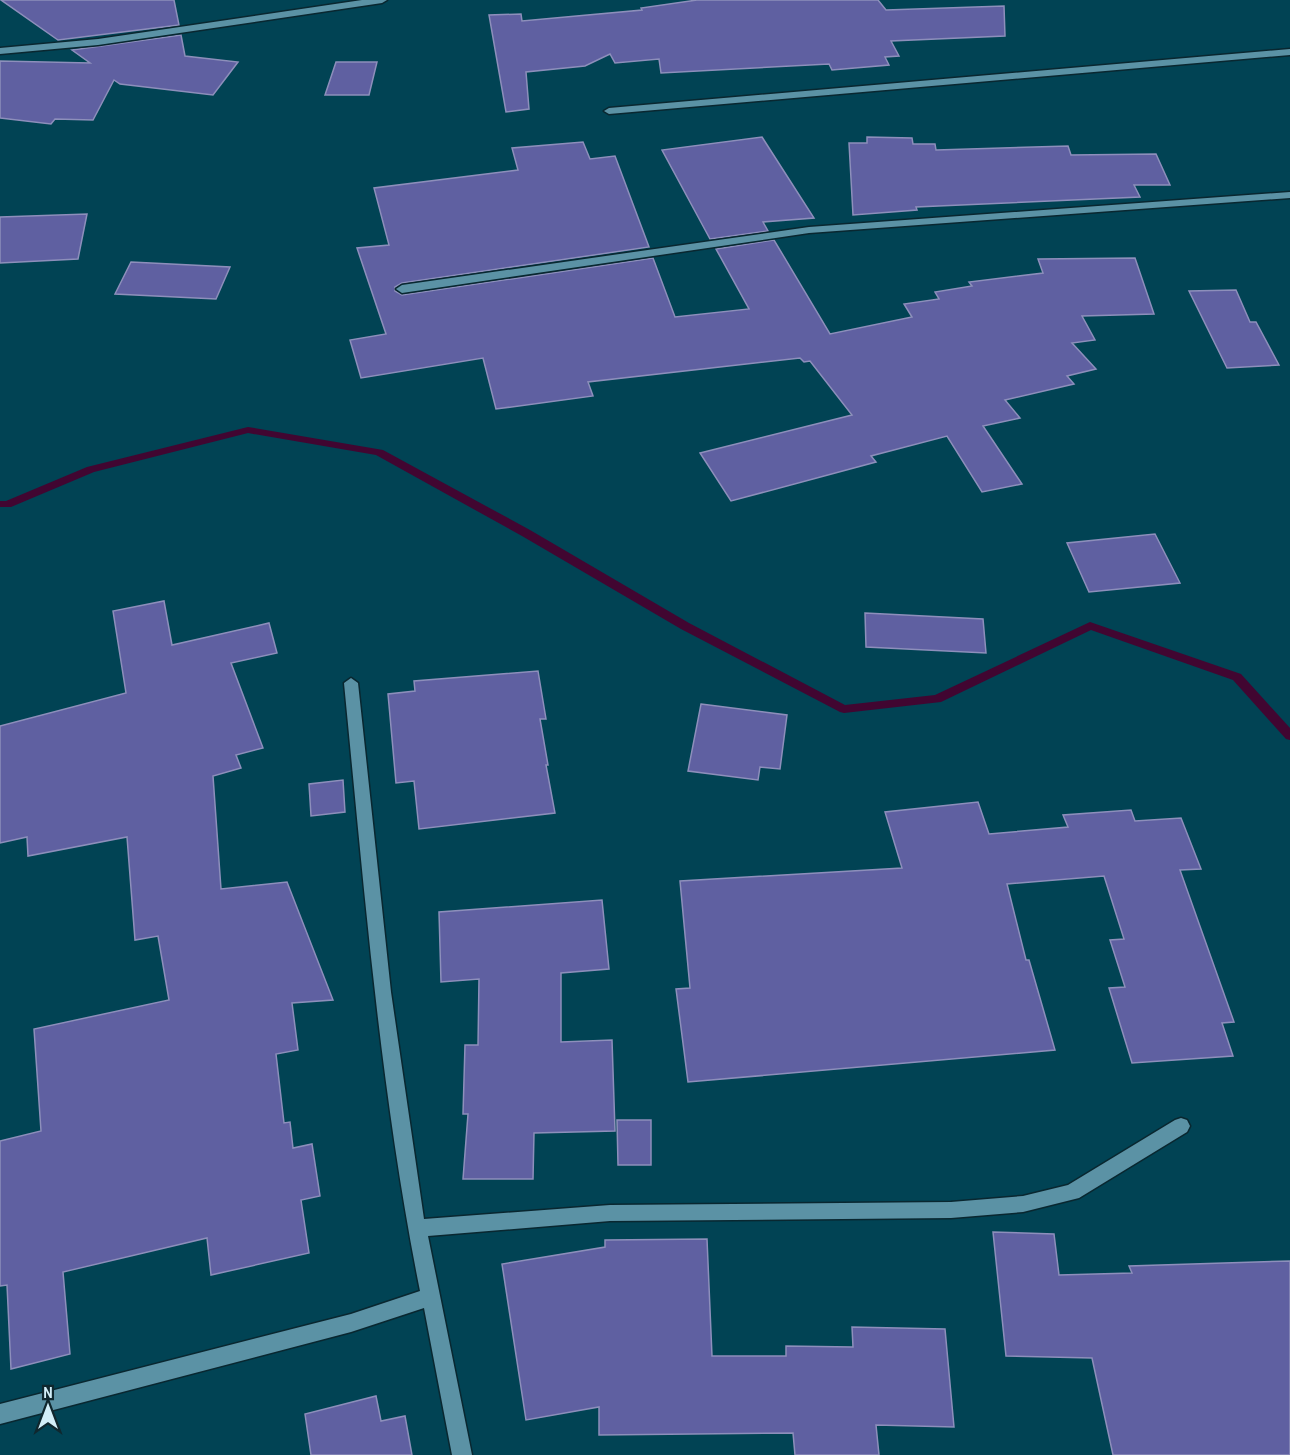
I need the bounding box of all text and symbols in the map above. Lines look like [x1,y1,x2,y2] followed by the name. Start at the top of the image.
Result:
[18,1377,78,1437] north arrow
[43,1381,53,1403] text: N

